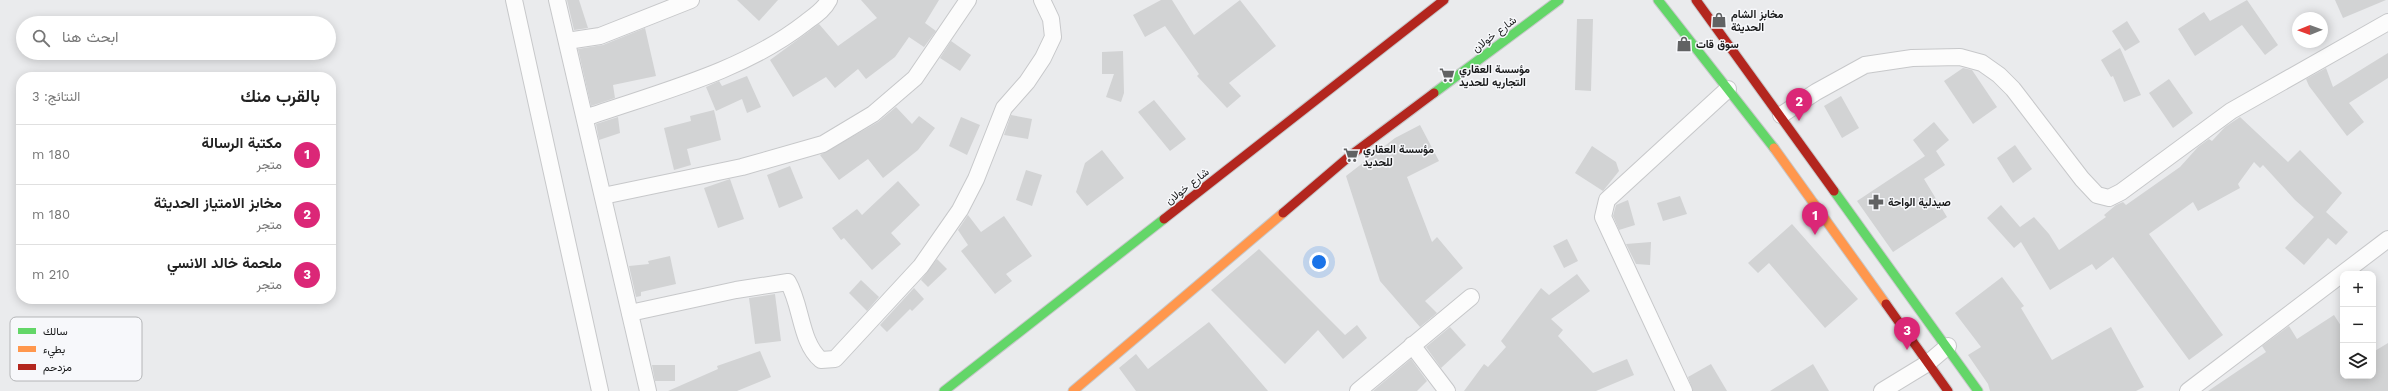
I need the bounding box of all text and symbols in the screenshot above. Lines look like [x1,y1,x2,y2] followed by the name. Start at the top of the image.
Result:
[1731,8,1784,34] place label: مخابز الشام الحديثة
[1710,11,1728,29] shop icon: مخابز الشام الحديثة
[2292,12,2328,48] north arrow
[1470,13,1520,56] street label: شارع خولان
[16,16,336,60] search box
[30,27,52,49] icon: search
[62,28,119,46] text: ابحث هنا
[1675,35,1693,53] shop icon: سوق قات
[1696,38,1739,51] place label: سوق قات
[1459,63,1530,89] place label: مؤسسة العقاري التجاريه للحديد
[1438,66,1456,84] supermarket icon: مؤسسة العقاري التجاريه للحديد
[240,86,320,106] text: بالقرب منك
[1786,88,1812,121] pin: 2
[32,89,80,104] text: النتائج: 3
[202,134,282,152] text: مكتبة الرسالة
[1363,143,1434,169] place label: مؤسسة العقاري للحديد
[1342,146,1360,164] supermarket icon: مؤسسة العقاري للحديد
[32,147,70,162] text: 180 m
[304,147,310,162] text: 1
[257,157,282,172] text: متجر
[1163,165,1213,208] street label: شارع خولان
[1867,193,1885,211] pharmacy icon: صيدلية الواحة
[154,194,282,212] text: مخابز الامتياز الحديثة
[1888,196,1951,209] place label: صيدلية الواحة
[1802,202,1828,235] pin: 1
[32,207,70,222] text: 180 m
[303,207,311,222] text: 2
[257,217,282,232] text: متجر
[1309,252,1329,272] your location
[167,254,282,272] text: ملحمة خالد الانسي
[32,267,70,282] text: 210 m
[303,267,311,282] text: 3
[2340,271,2376,379] map controls
[2340,271,2376,307] button: +
[257,277,282,292] text: متجر
[2340,307,2376,343] button: −
[10,317,142,381] legend
[1894,317,1920,350] pin: 3
[43,325,68,338] text: سالك
[43,343,65,359] text: بطيء
[2340,343,2376,379] button: layers
[43,361,72,375] text: مزدحم

